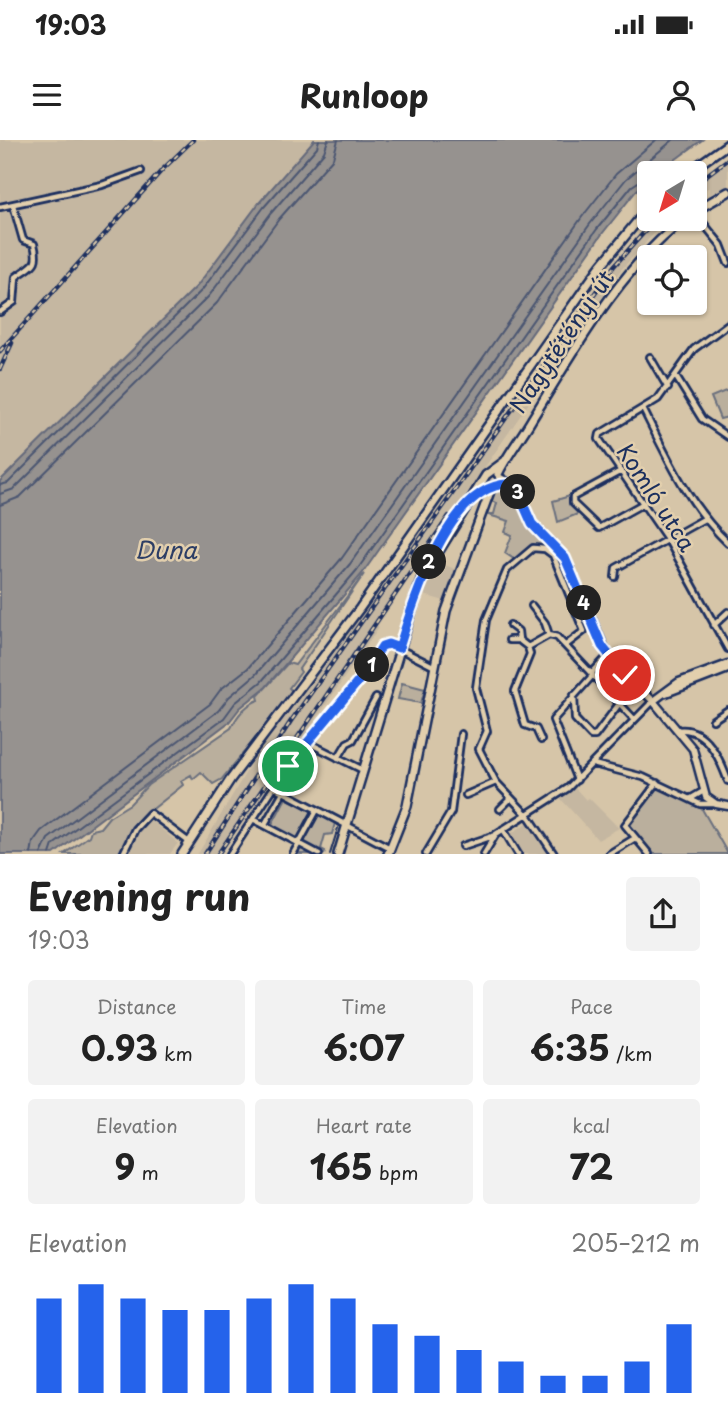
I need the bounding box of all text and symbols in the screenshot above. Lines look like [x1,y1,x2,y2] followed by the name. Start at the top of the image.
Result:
[35,5,107,44] text: 19:03
[299,71,429,119] text: Runloop
[28,76,66,114] icon: menu
[662,76,700,114] icon: person
[637,161,707,231] north arrow
[637,161,707,315] map controls
[637,245,707,315] button: locate
[500,262,622,420] street label: Nagytétényi út
[609,436,706,559] street label: Komló utca
[500,474,536,510] pin: 3
[511,477,524,505] text: 3
[135,531,198,567] water label: Duna
[412,544,446,580] pin: 2
[422,547,435,575] text: 2
[566,586,602,620] pin: 4
[577,588,590,616] text: 4
[595,645,655,705] pin
[354,648,390,682] pin: 1
[367,650,376,678] text: 1
[606,656,644,694] icon: check
[258,736,318,796] pin
[269,747,307,785] icon: arrive
[28,867,250,924] text: Evening run
[626,877,700,951] button: share
[28,922,90,957] text: 19:03
[97,992,177,1020] text: Distance
[342,992,386,1020] text: Time
[570,992,613,1020] text: Pace
[81,1020,158,1073] text: 0.93
[324,1020,404,1073] text: 6:07
[530,1020,610,1073] text: 6:35
[158,1039,193,1067] text: km
[610,1039,653,1067] text: /km
[96,1111,178,1139] text: Elevation
[316,1111,412,1139] text: Heart rate
[572,1111,610,1139] text: kcal
[114,1139,135,1192] text: 9
[309,1139,373,1192] text: 165
[569,1139,613,1192] text: 72
[135,1158,159,1186] text: m
[373,1158,419,1186] text: bpm
[28,1225,127,1260] text: Elevation
[571,1225,700,1260] text: 205–212 m

